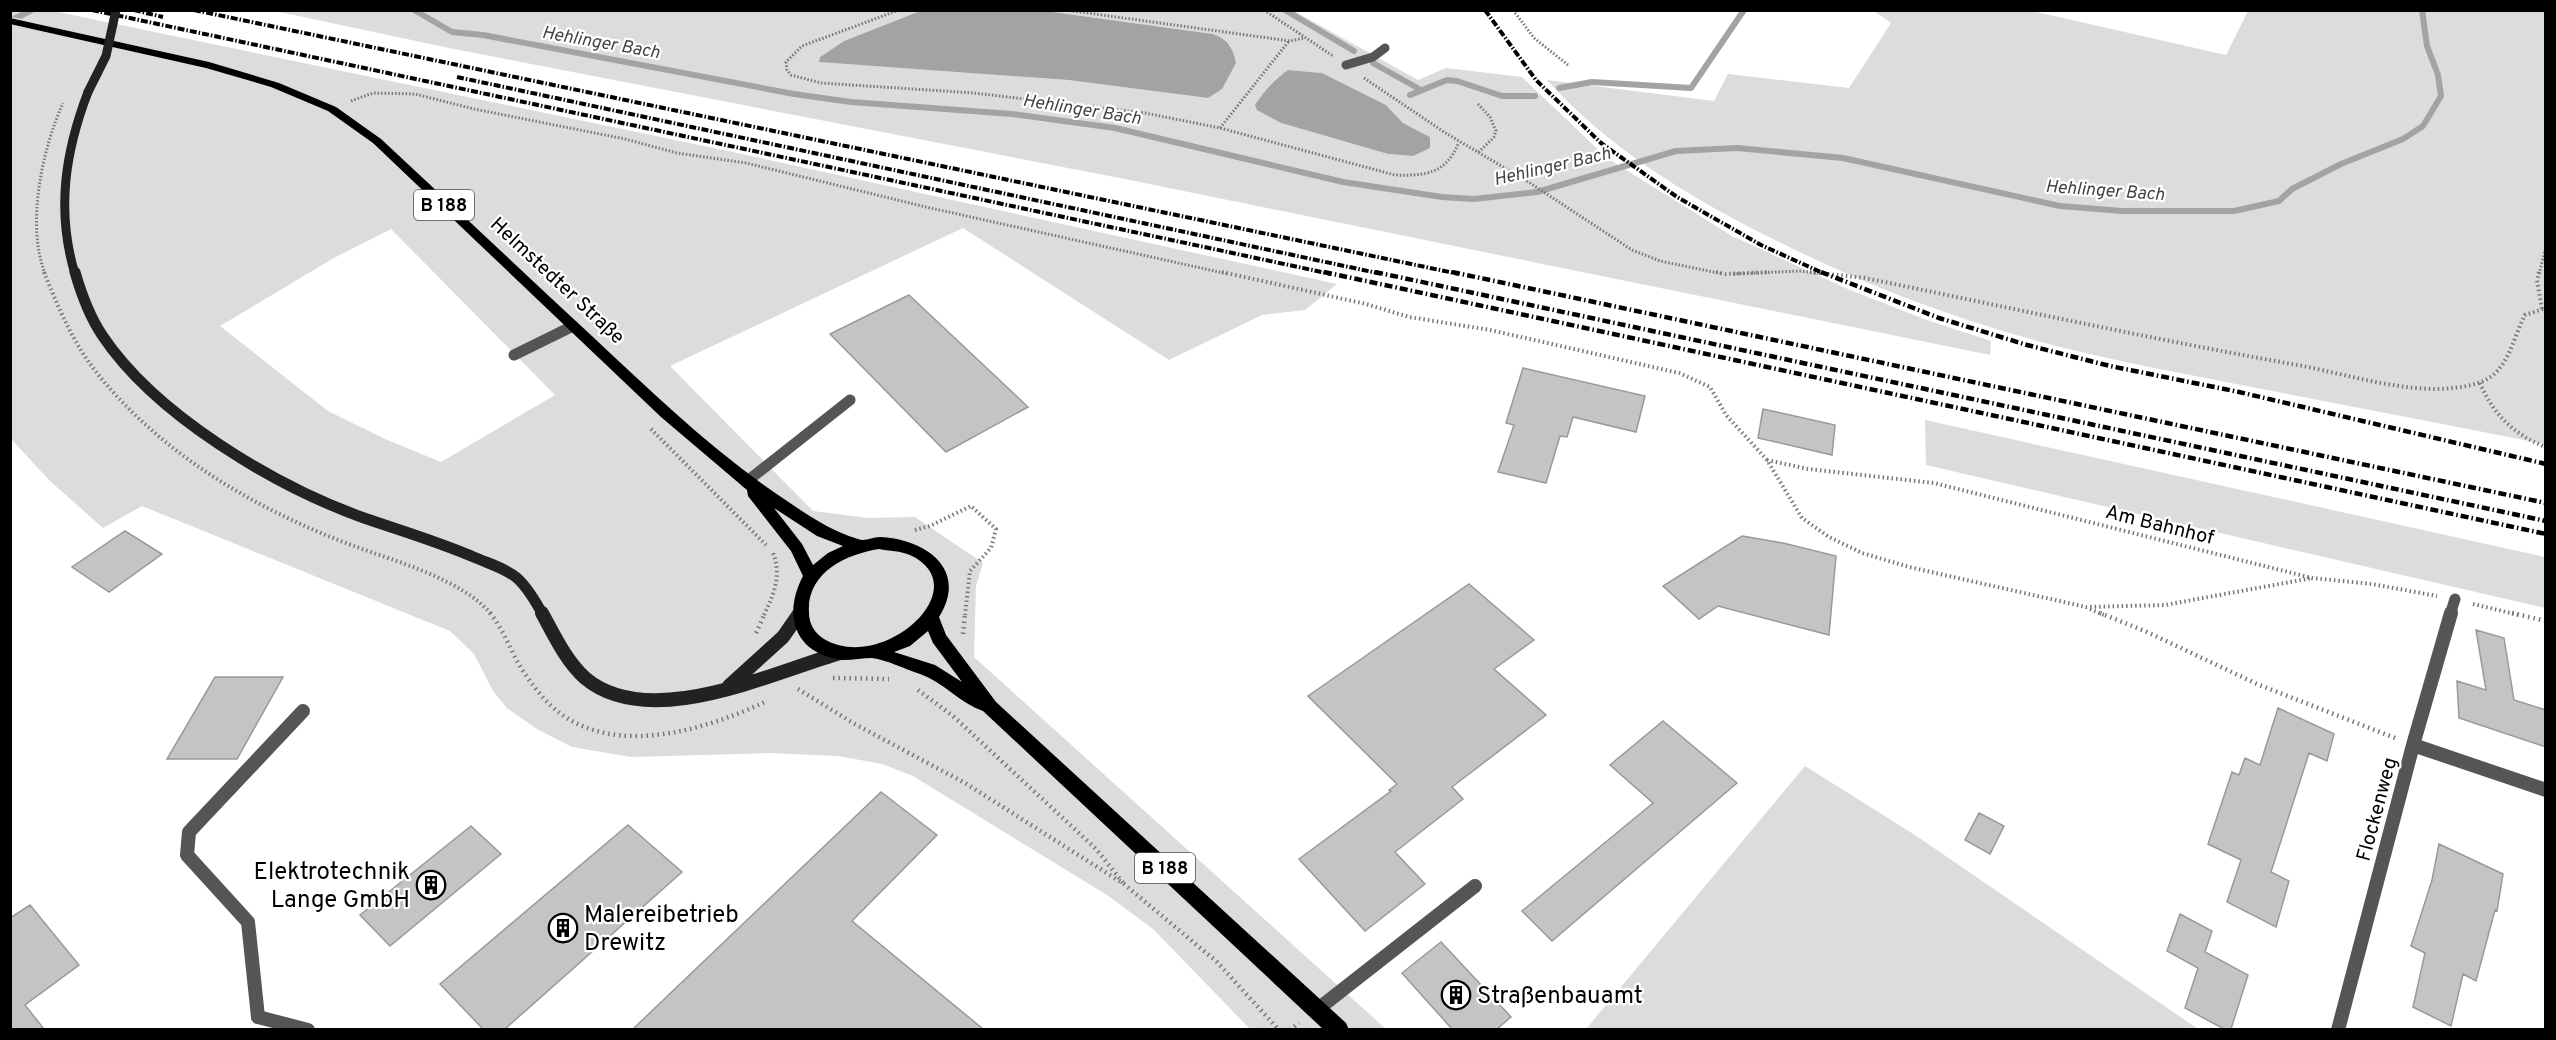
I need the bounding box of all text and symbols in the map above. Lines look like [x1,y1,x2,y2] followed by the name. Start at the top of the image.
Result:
[540,22,662,65] water label: Hehlinger Bach
[1021,90,1143,131] water label: Hehlinger Bach
[1492,143,1613,192] water label: Hehlinger Bach
[2045,176,2165,207] water label: Hehlinger Bach
[414,190,474,220] road number: B 188
[484,212,629,351] street label: Helmstedter Straße
[2103,500,2217,552] street label: Am Bahnhof
[2352,755,2404,864] street label: Flockenweg
[1135,853,1195,883] road number: B 188
[254,858,410,916] place label: Elektrotechnik Lange GmbH
[415,869,447,901] building icon: Elektrotechnik Lange GmbH
[584,901,739,959] place label: Malereibetrieb Drewitz
[547,912,579,944] building icon: Malereibetrieb Drewitz
[1440,979,1472,1011] building icon: Straßenbauamt
[1477,982,1643,1012] place label: Straßenbauamt

